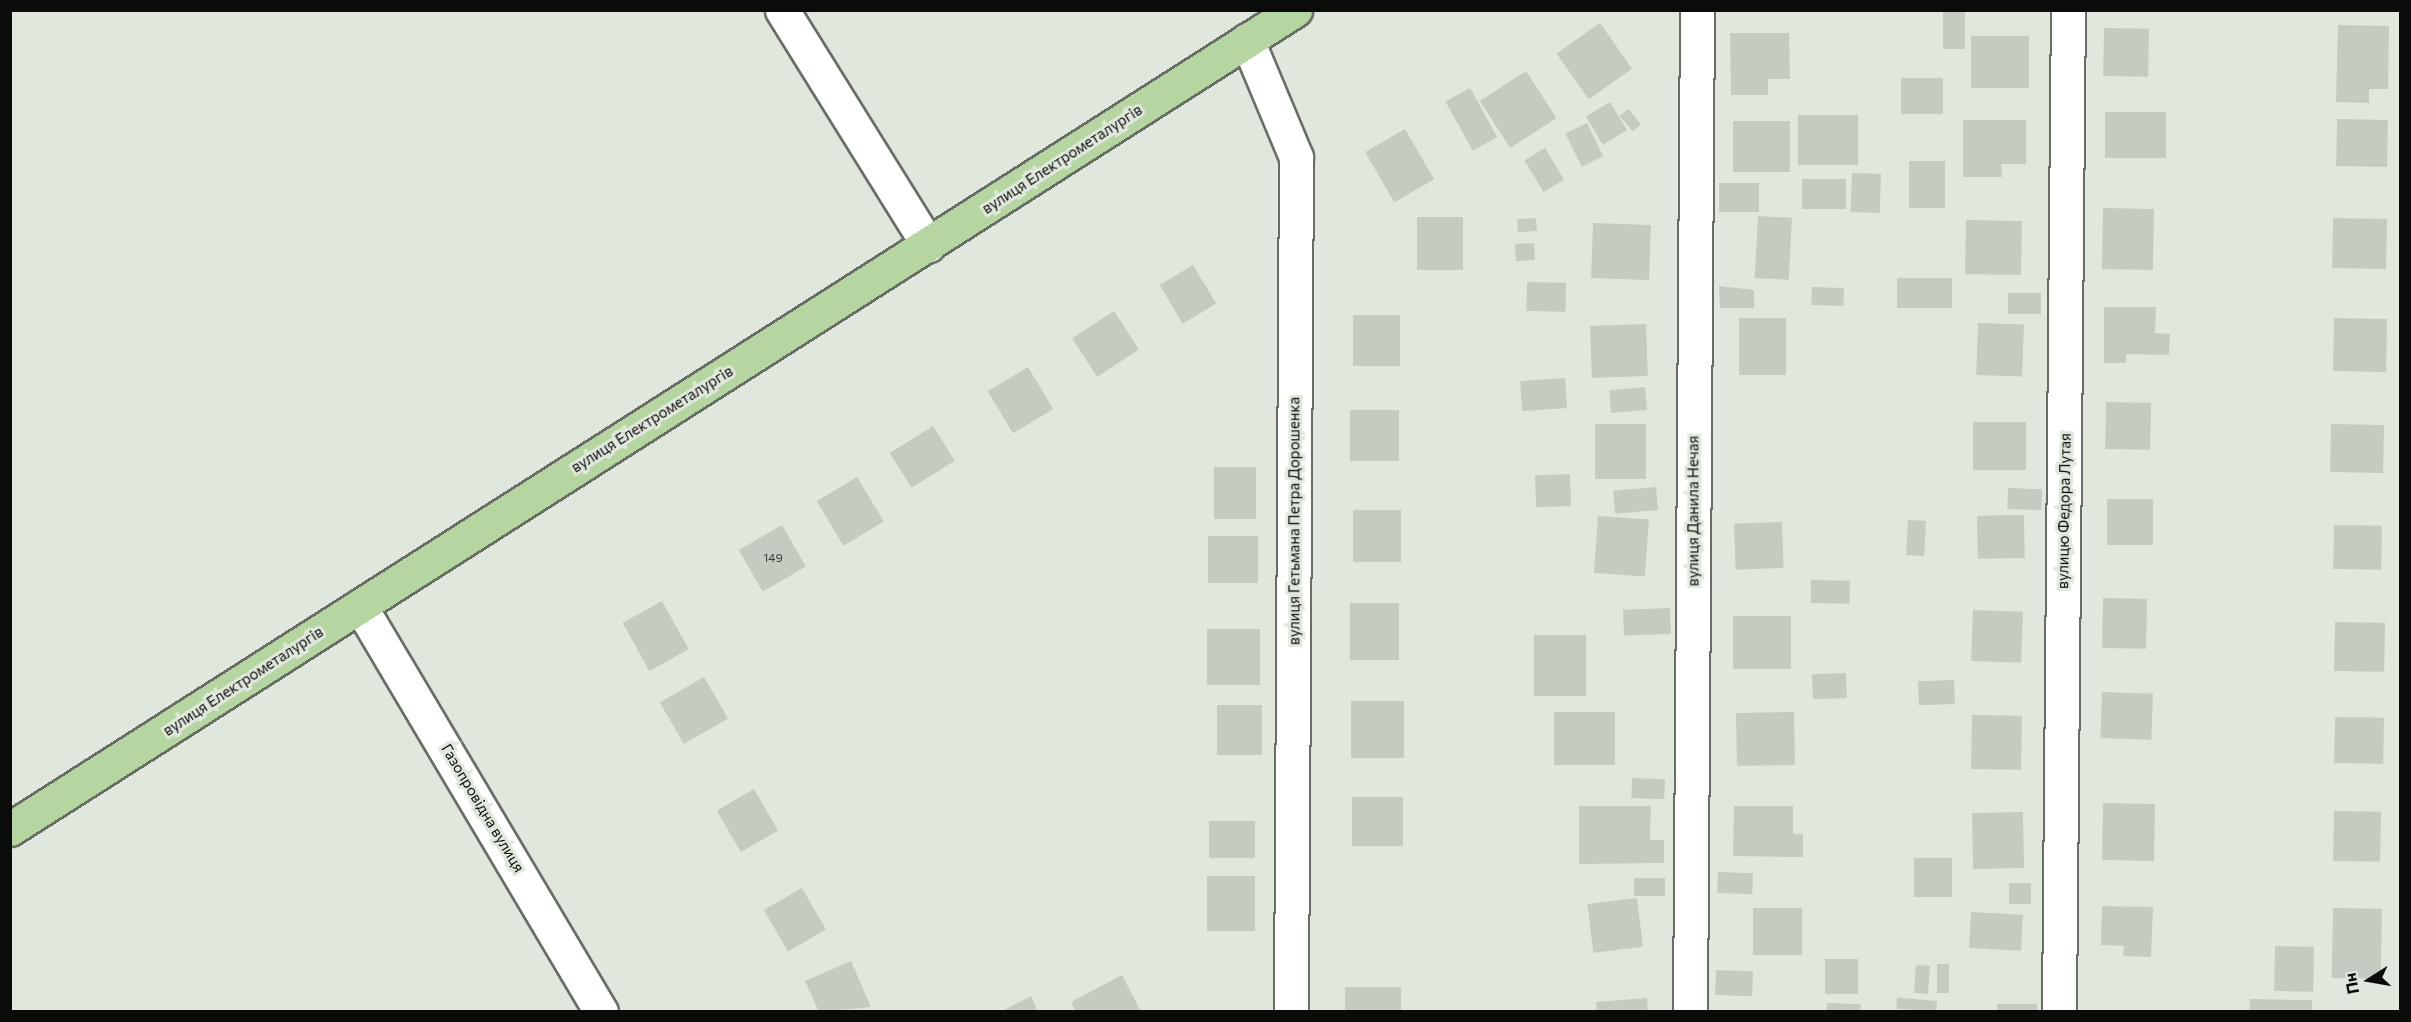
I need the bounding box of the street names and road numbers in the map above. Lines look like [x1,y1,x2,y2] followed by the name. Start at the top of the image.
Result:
[979,100,1145,218] street label: вулиця Електрометалургів
[568,362,736,476] street label: вулиця Електрометалургів
[1285,397,1303,645] street label: вулиця Гетьмана Петра Дорошенка
[2054,433,2074,589] street label: вулицю Федора Лутая
[1684,436,1702,586] street label: вулиця Данила Нечая
[160,622,326,740] street label: вулиця Електрометалургів
[438,741,528,875] street label: Газопровідна вулиця

